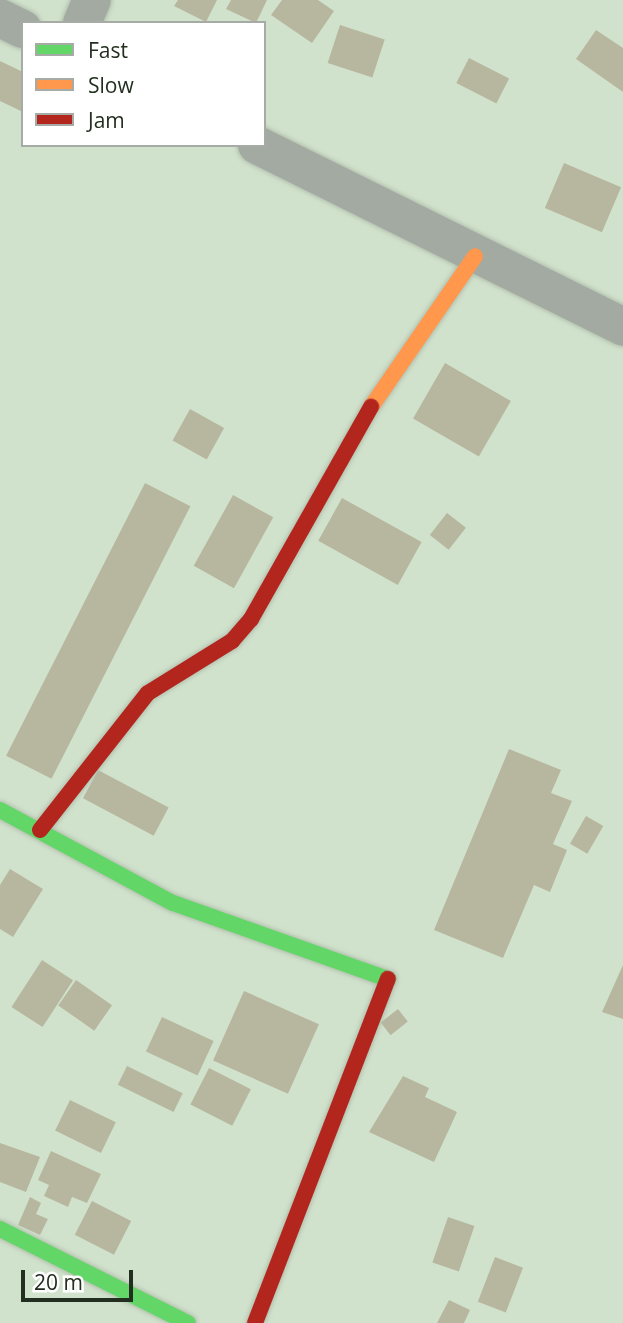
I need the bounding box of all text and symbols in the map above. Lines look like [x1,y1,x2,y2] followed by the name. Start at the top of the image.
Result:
[21,21,266,147] legend
[88,36,128,64] text: Fast
[88,71,134,99] text: Slow
[88,106,125,134] text: Jam
[24,1256,136,1300] scale bar
[34,1268,83,1296] text: 20 m

